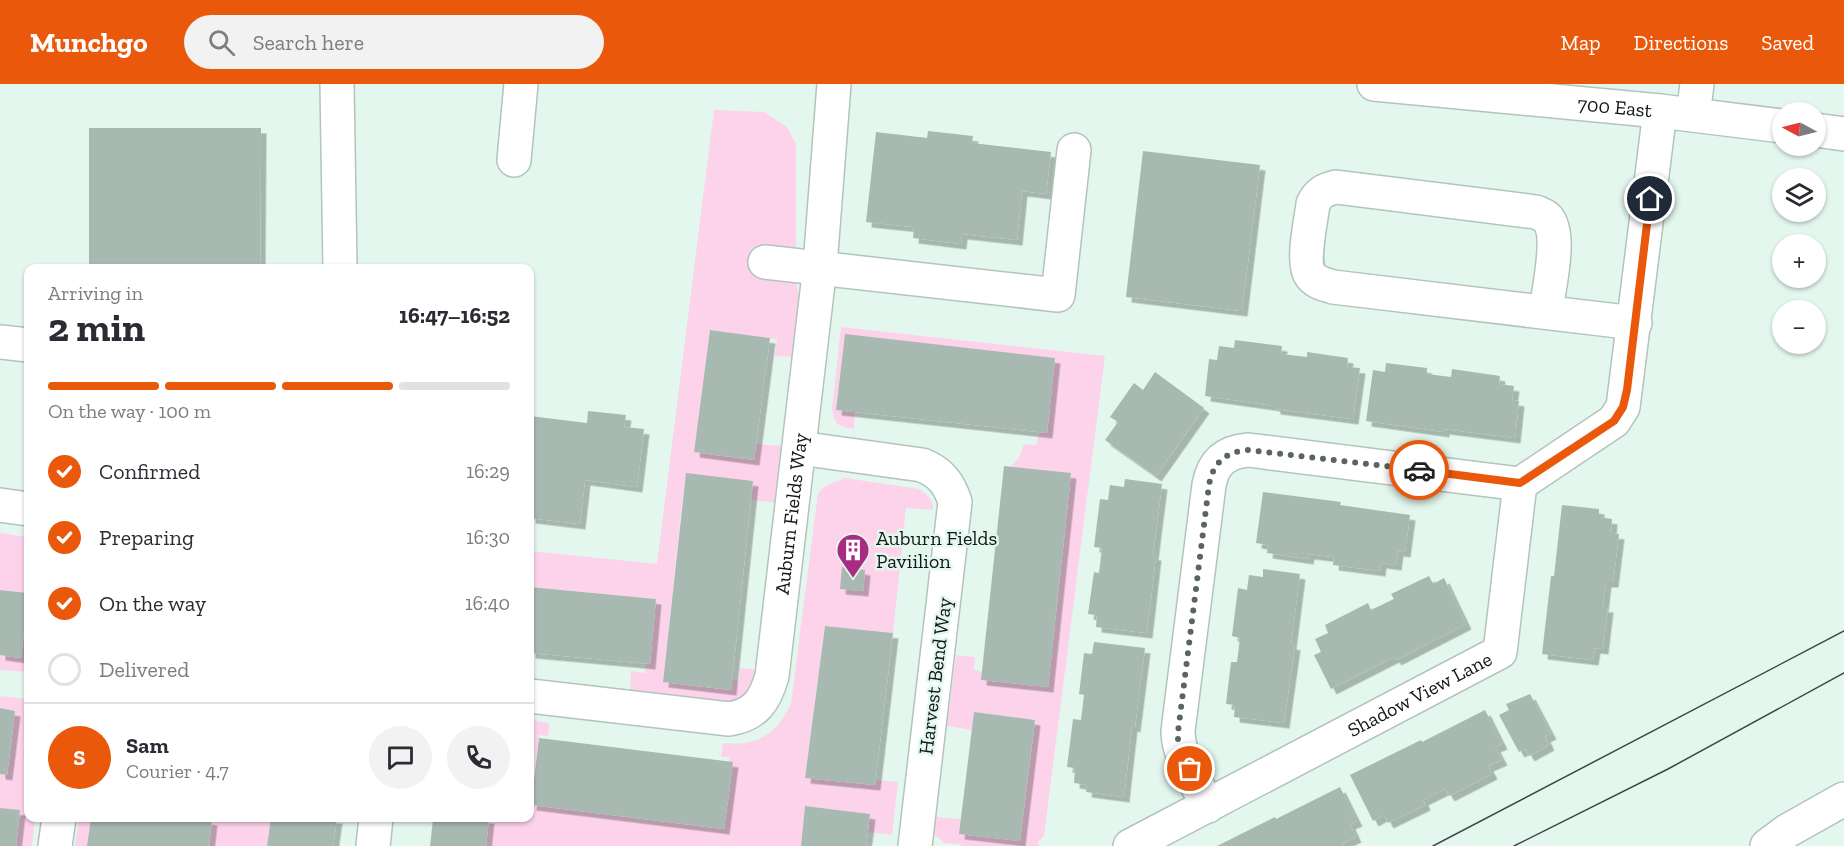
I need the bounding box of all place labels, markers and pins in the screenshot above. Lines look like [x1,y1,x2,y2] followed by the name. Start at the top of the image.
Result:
[1624,173,1675,224] pin
[876,526,997,573] place label: Auburn Fields Paviilion
[835,532,871,579] building icon: Auburn Fields Paviilion
[1164,743,1215,794] pin

